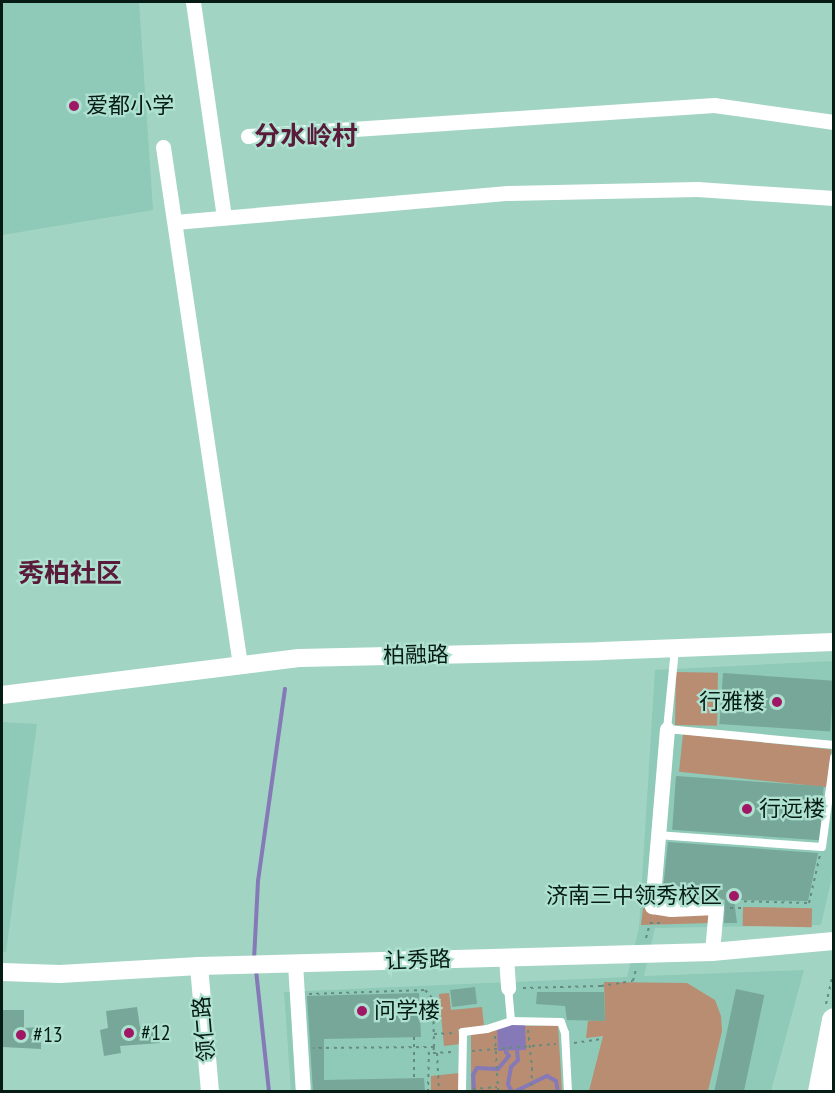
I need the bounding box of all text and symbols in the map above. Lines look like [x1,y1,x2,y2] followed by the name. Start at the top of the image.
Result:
[86,93,174,119] place label: 爱都小学
[67,99,81,113] marker: 爱都小学
[254,120,358,152] district label: 分水岭村
[18,557,122,589] district label: 秀柏社区
[383,641,449,669] street label: 柏融路
[699,689,765,715] place label: 行雅楼
[770,695,784,709] marker: 行雅楼
[759,796,825,822] place label: 行远楼
[740,802,754,816] marker: 行远楼
[546,883,722,909] place label: 济南三中领秀校区
[727,889,741,903] marker: 济南三中领秀校区
[385,946,451,974] street label: 让秀路
[188,995,220,1063] street label: 领仁路
[374,998,440,1024] place label: 问学楼
[355,1004,369,1018] marker: 问学楼
[141,1020,171,1046] place label: #12
[33,1022,63,1048] place label: #13
[122,1026,136,1040] marker: #12
[14,1028,28,1042] marker: #13

